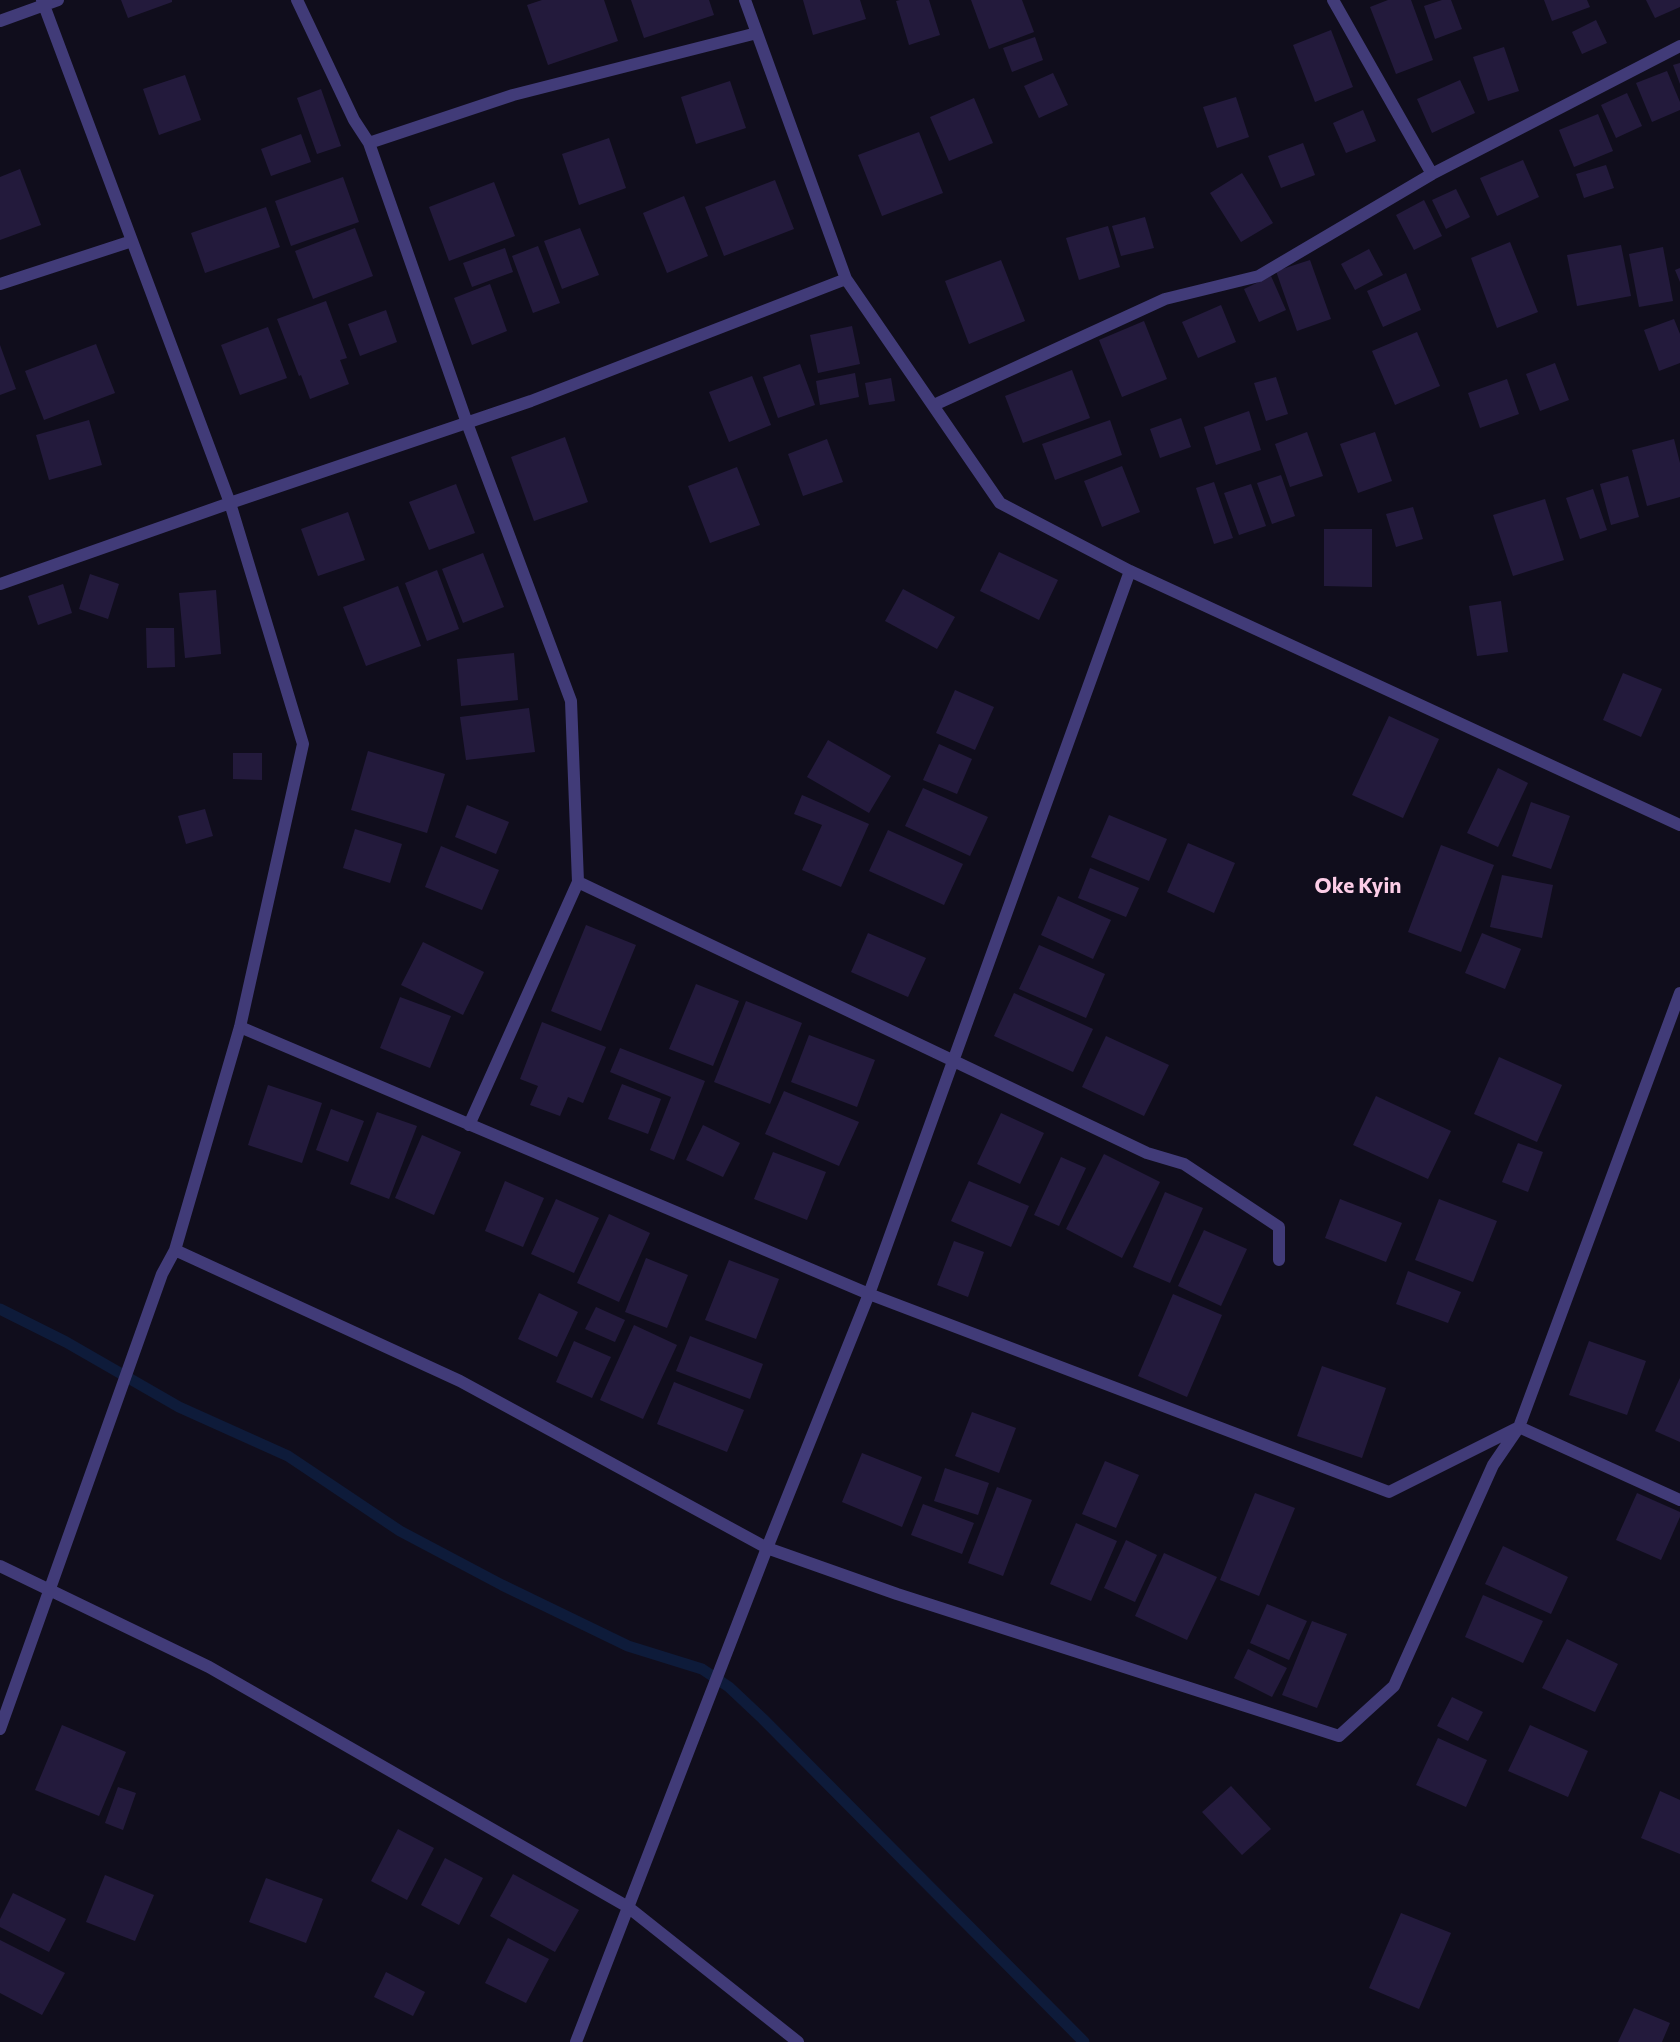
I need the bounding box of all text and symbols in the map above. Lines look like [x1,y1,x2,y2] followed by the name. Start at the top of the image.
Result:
[1315,873,1401,899] district label: Oke Kyin

